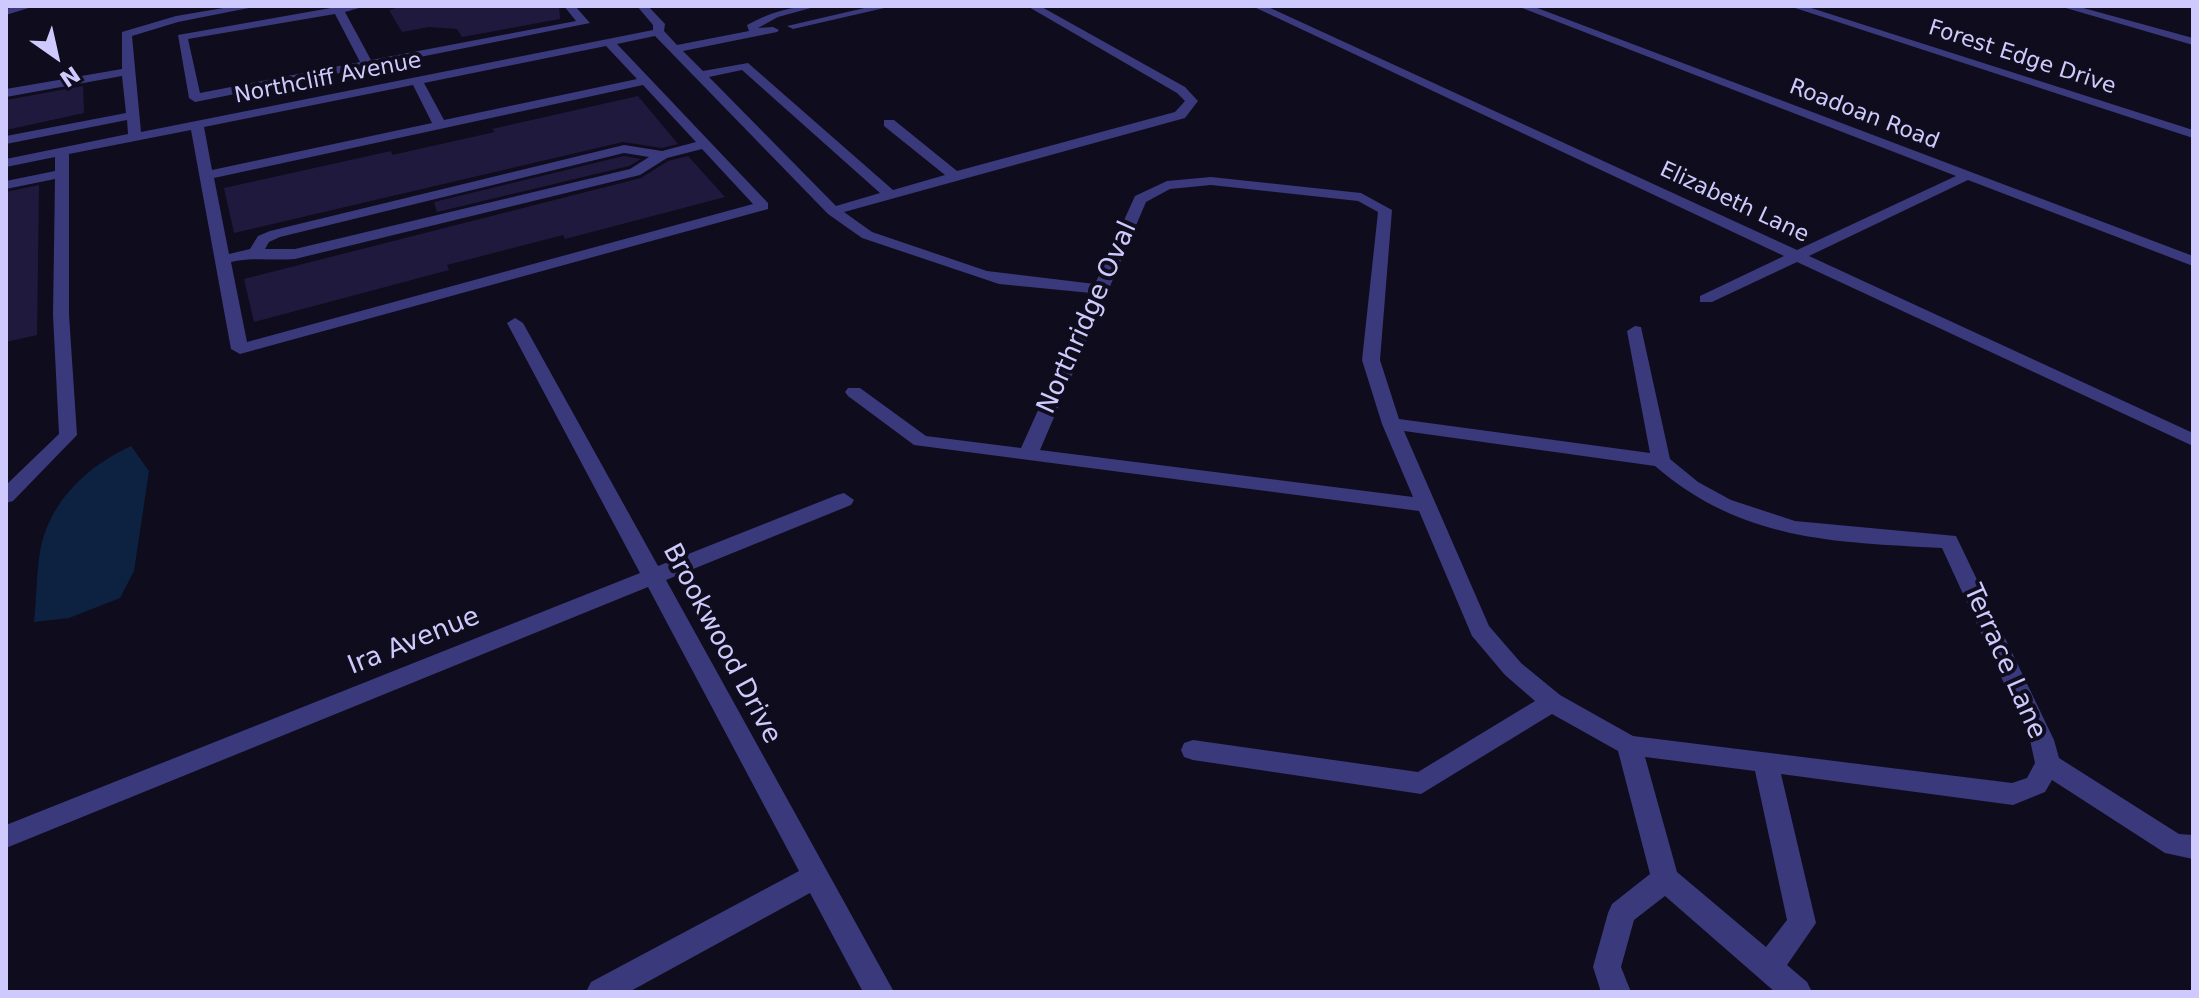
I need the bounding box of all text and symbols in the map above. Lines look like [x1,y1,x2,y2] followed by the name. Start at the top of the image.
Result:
[1925,15,2119,101] street label: Forest Edge Drive
[16,16,96,96] north arrow
[232,48,424,110] street label: Northcliff Avenue
[55,61,84,92] text: N
[1785,74,1943,156] street label: Roadoan Road
[1655,157,1813,249] street label: Elizabeth Lane
[1032,217,1144,419] street label: Northridge Oval
[655,539,787,749] street label: Brookwood Drive
[1956,580,2052,744] street label: Terrace Lane
[344,601,484,683] street label: Ira Avenue

